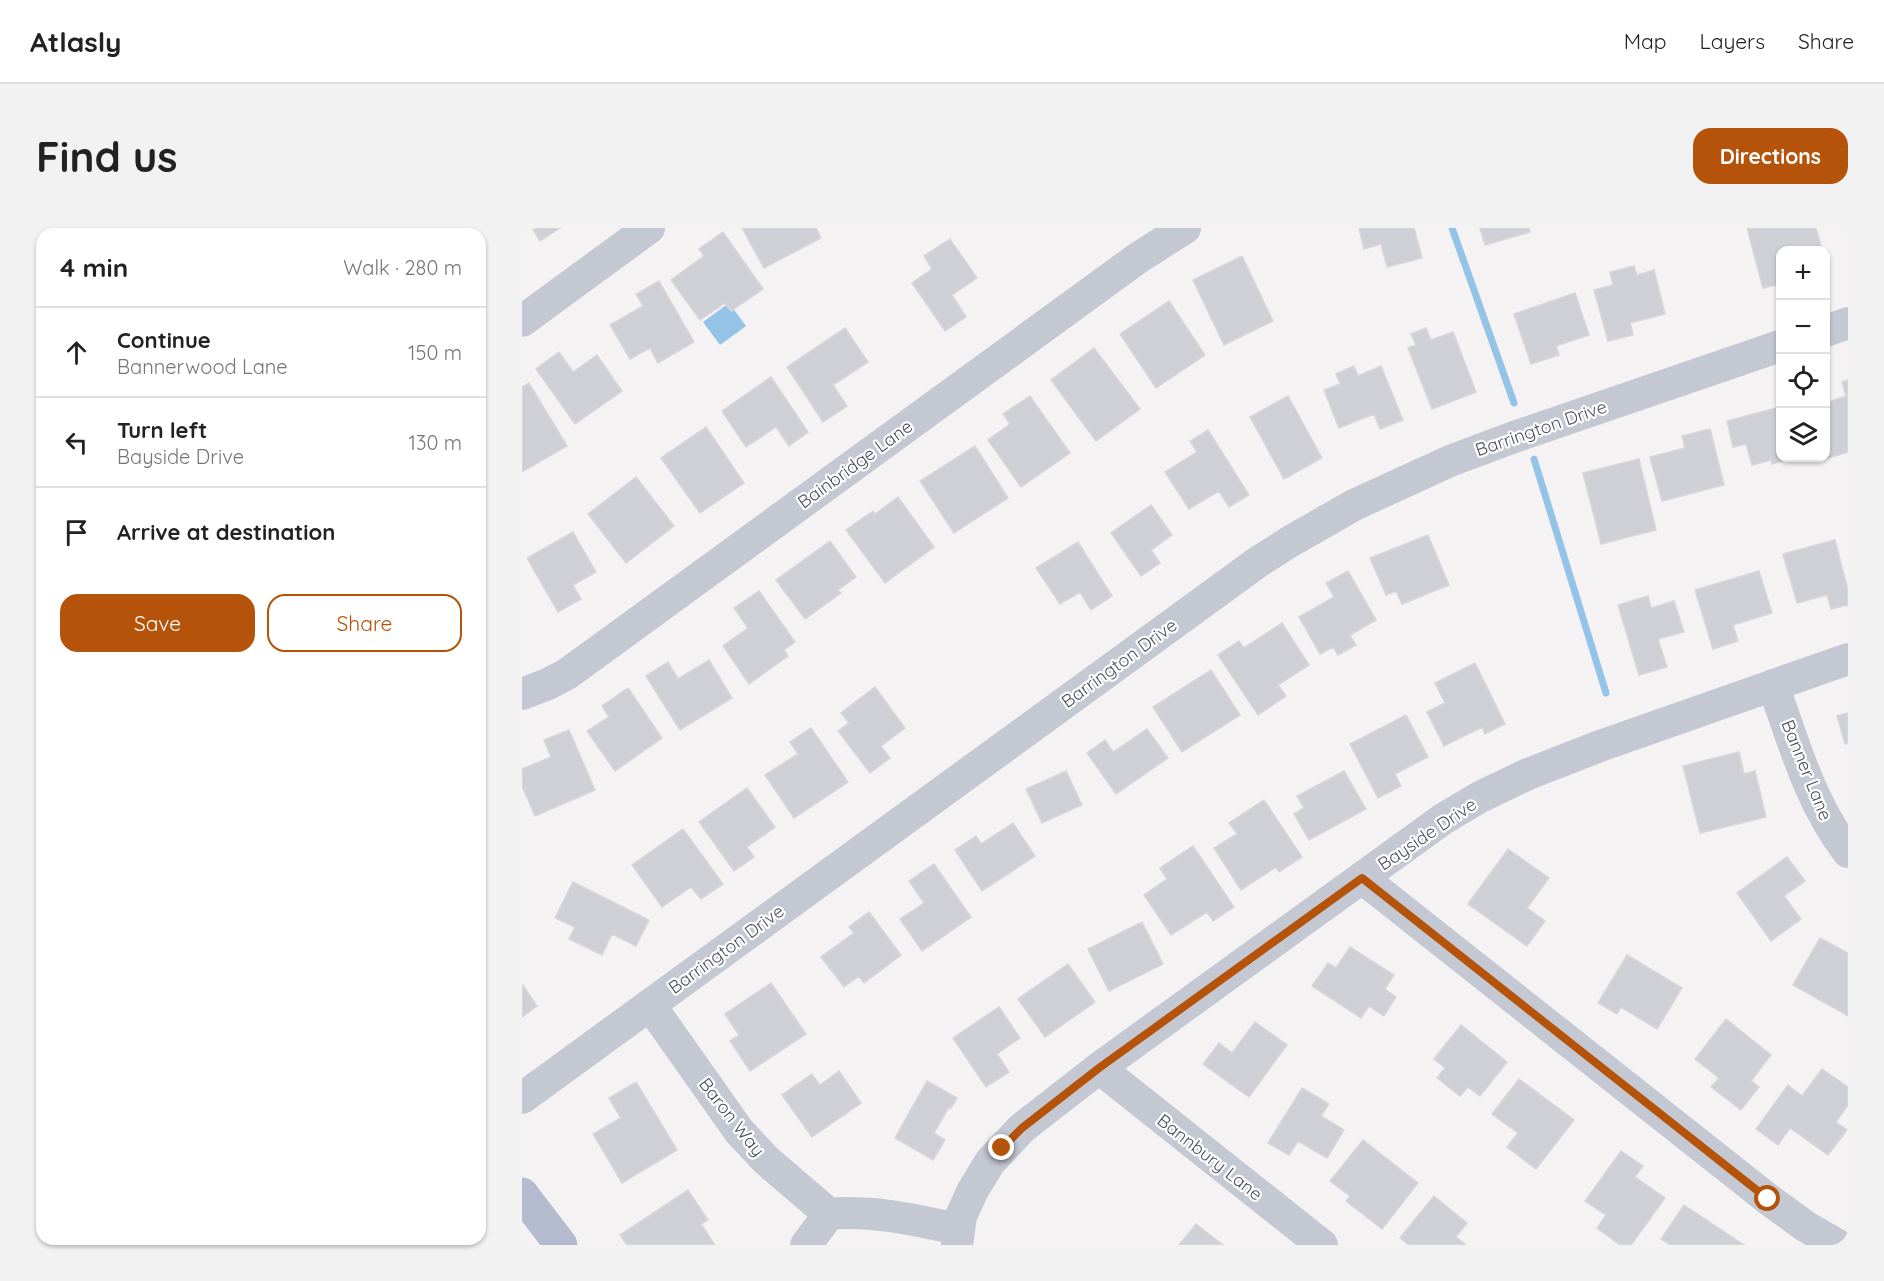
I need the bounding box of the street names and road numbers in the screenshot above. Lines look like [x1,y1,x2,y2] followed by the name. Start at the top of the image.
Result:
[1472,395,1610,461] street label: Barrington Drive
[793,415,917,513] street label: Bainbridge Lane
[1057,613,1181,713] street label: Barrington Drive
[1776,716,1838,824] street label: Banner Lane
[1373,793,1481,875] street label: Bayside Drive
[664,899,788,999] street label: Barrington Drive
[694,1073,770,1161] street label: Baron Way
[1153,1109,1267,1205] street label: Bannbury Lane

